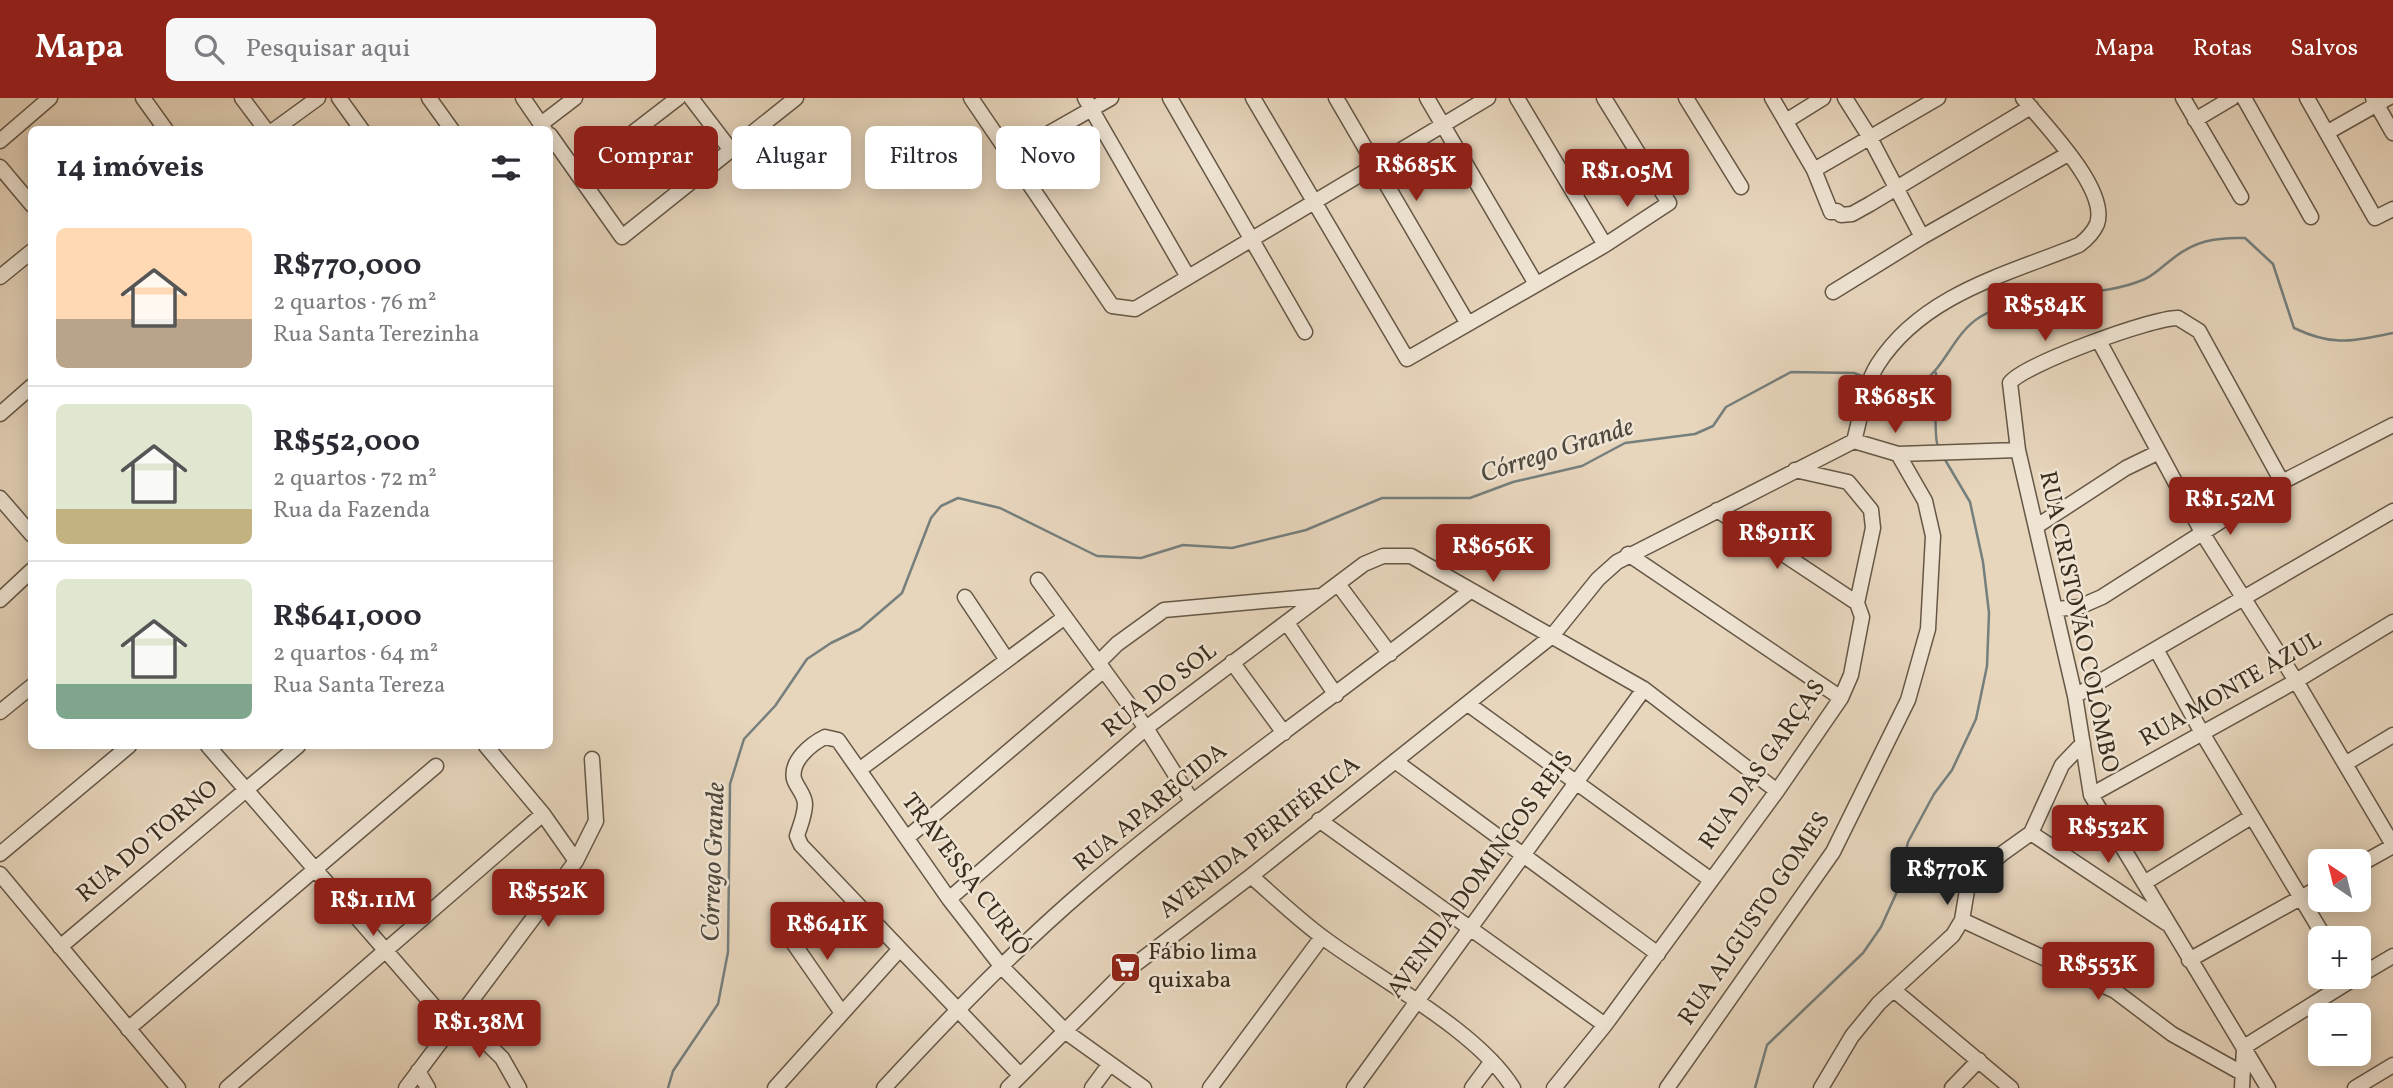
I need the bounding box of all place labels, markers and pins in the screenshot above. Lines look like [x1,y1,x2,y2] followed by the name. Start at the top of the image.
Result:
[1359,144,1473,203] pin: R$685K
[1562,150,1692,209] pin: R$1.05M
[1988,284,2102,343] pin: R$584K
[1838,376,1952,435] pin: R$685K
[2165,478,2295,537] pin: R$1.52M
[1720,512,1834,571] pin: R$911K
[1436,524,1550,584] pin: R$656K
[2051,806,2165,865] pin: R$532K
[1890,848,2004,907] pin: R$770K
[491,870,605,929] pin: R$552K
[308,878,438,938] pin: R$1.11M
[770,902,884,962] pin: R$641K
[1148,936,1258,998] place label: Fábio lima quixaba
[2041,942,2155,1002] pin: R$553K
[1108,950,1142,984] supermarket icon: Fábio lima quixaba
[414,1000,544,1060] pin: R$1.38M

